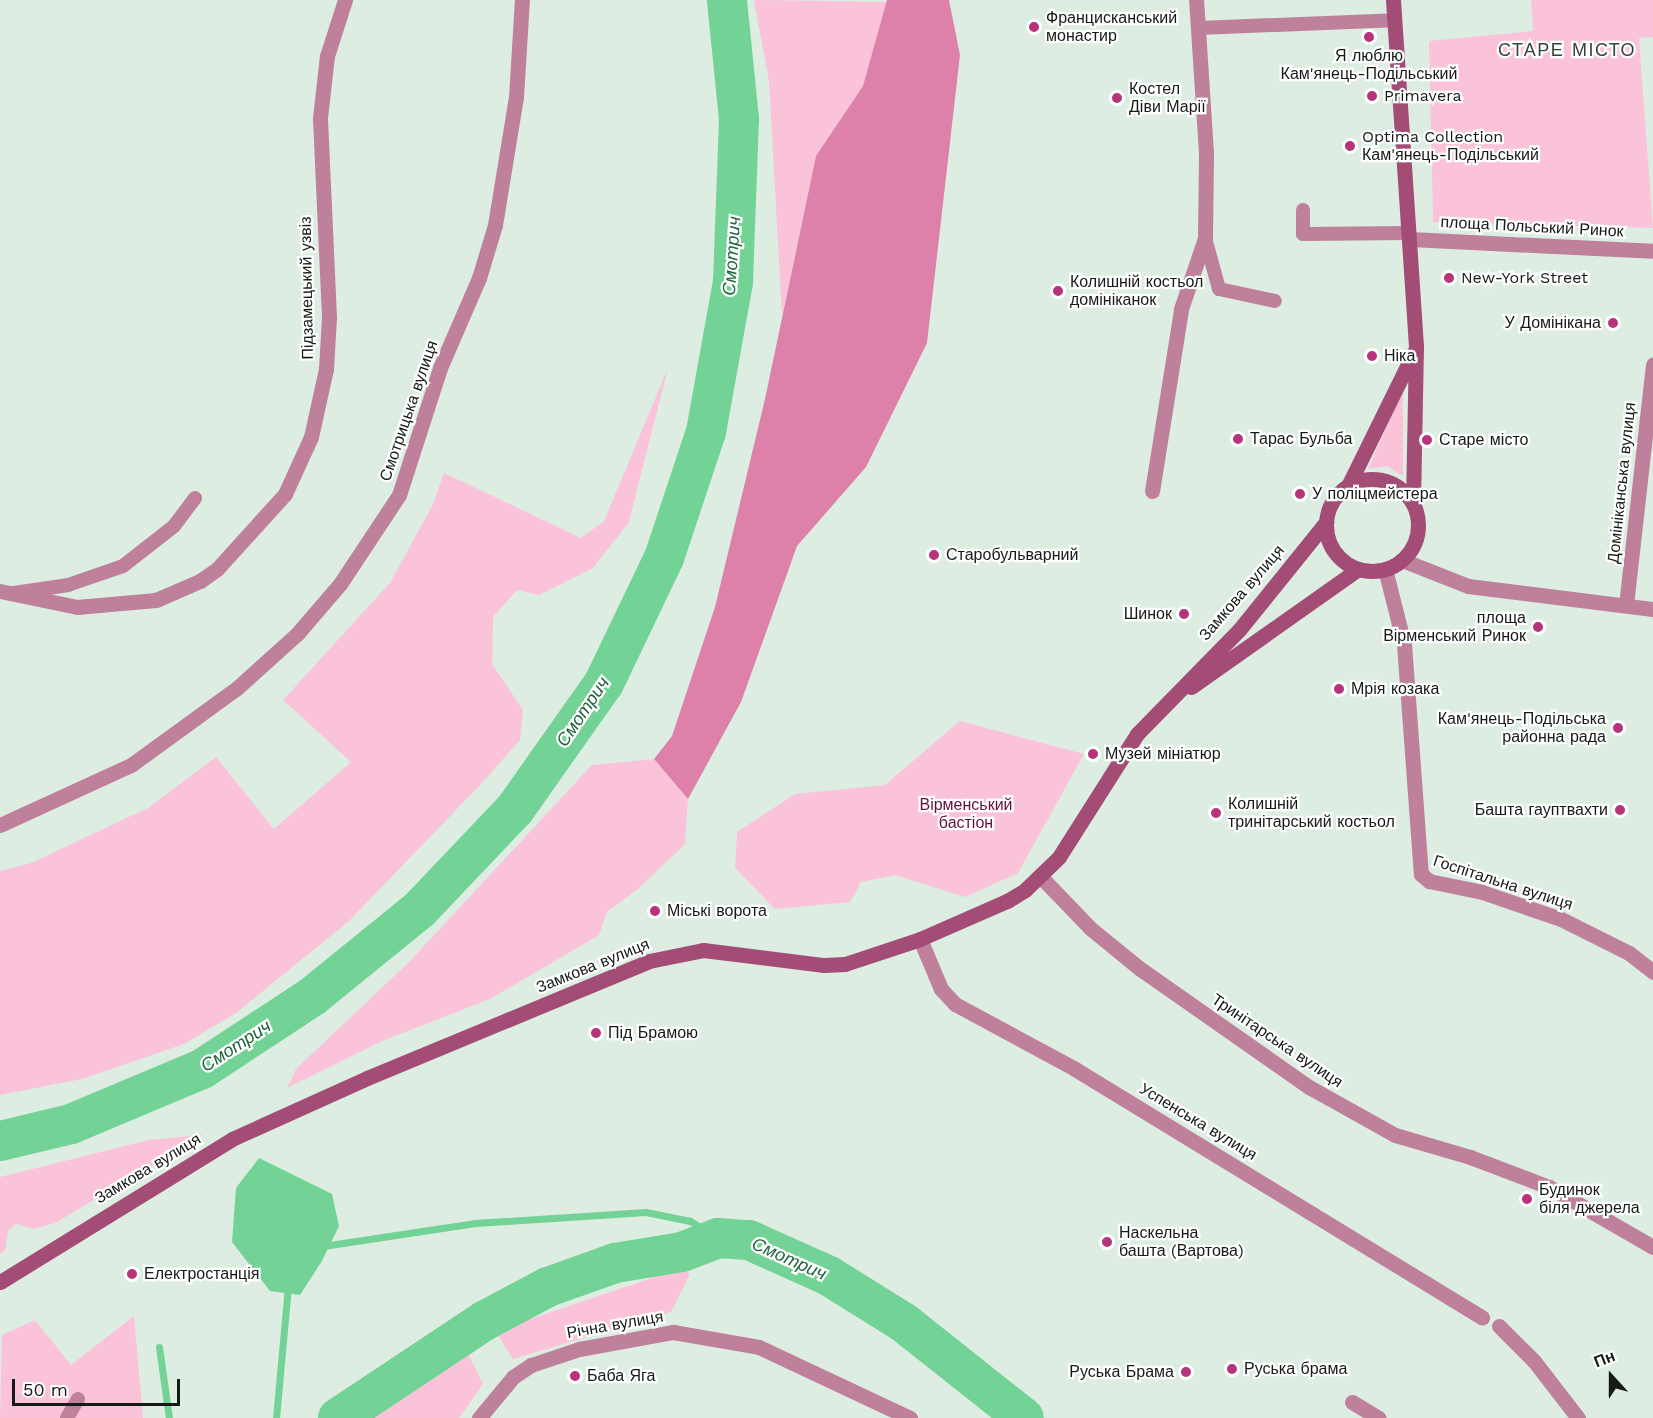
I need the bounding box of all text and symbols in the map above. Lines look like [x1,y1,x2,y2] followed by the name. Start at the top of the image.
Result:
[1046,8,1177,46] place label: Францисканський монастир
[1027,20,1041,34] marker: Францисканський монастир
[1362,30,1376,44] marker: Я люблю Кам'янець-Подільський
[1498,39,1636,61] district label: СТАРЕ МІСТО
[1281,46,1457,84] place label: Я люблю Кам'янець-Подільський
[1129,79,1206,117] place label: Костел Діви Марії
[1384,86,1461,106] place label: Primavera
[1365,89,1379,103] marker: Primavera
[1110,91,1124,105] marker: Костел Діви Марії
[1362,127,1539,165] place label: Optima Collection Кам'янець-Подільський
[1343,139,1357,153] marker: Optima Collection Кам'янець-Подільський
[1440,213,1624,241] street label: площа Польський Ринок
[296,216,318,360] street label: Підзамецький узвіз
[718,216,746,296] water label: Смотрич
[1461,268,1588,288] place label: New-York Street
[1442,271,1456,285] marker: New-York Street
[1070,272,1203,310] place label: Колишній костьол домініканок
[1051,284,1065,298] marker: Колишній костьол домініканок
[1505,313,1601,333] place label: У Домінікана
[1606,316,1620,330] marker: У Домінікана
[376,338,442,484] street label: Смотрицька вулиця
[1384,346,1415,366] place label: Ніка
[1365,349,1379,363] marker: Ніка
[1604,401,1640,565] street label: Домініканська вулиця
[1250,429,1352,449] place label: Тарас Бульба
[1439,430,1528,450] place label: Старе місто
[1231,432,1245,446] marker: Тарас Бульба
[1420,433,1434,447] marker: Старе місто
[1312,484,1438,504] place label: У поліцмейстера
[1293,487,1307,501] marker: У поліцмейстера
[1195,541,1289,645] street label: Замкова вулиця
[946,545,1078,565] place label: Старобульварний
[927,548,941,562] marker: Старобульварний
[1124,604,1172,624] place label: Шинок
[1177,607,1191,621] marker: Шинок
[1383,608,1526,646] place label: площа Вірменський Ринок
[1531,620,1545,634] marker: площа Вірменський Ринок
[552,673,614,751] water label: Смотрич
[1351,679,1439,699] place label: Мрія козака
[1332,682,1346,696] marker: Мрія козака
[1438,709,1606,747] place label: Кам'янець-Подільська районна рада
[1611,721,1625,735] marker: Кам'янець-Подільська районна рада
[1105,744,1221,764] place label: Музей мініатюр
[1086,747,1100,761] marker: Музей мініатюр
[1228,794,1395,832] place label: Колишній тринітарський костьол
[919,795,1013,833] park label: Вірменський бастіон
[1475,800,1608,820] place label: Башта гауптвахти
[1613,803,1627,817] marker: Башта гауптвахти
[1209,806,1223,820] marker: Колишній тринітарський костьол
[1431,851,1575,915] street label: Госпітальна вулиця
[667,901,767,921] place label: Міські ворота
[648,904,662,918] marker: Міські ворота
[534,935,652,997] street label: Замкова вулиця
[1208,990,1346,1092] street label: Тринітарська вулиця
[197,1015,275,1077] water label: Смотрич
[608,1023,698,1043] place label: Під Брамою
[589,1026,603,1040] marker: Під Брамою
[1136,1079,1260,1165] street label: Успенська вулиця
[92,1130,204,1208] street label: Замкова вулиця
[1539,1180,1640,1218] place label: Будинок біля джерела
[1520,1192,1534,1206] marker: Будинок біля джерела
[1119,1223,1244,1261] place label: Наскельна башта (Вартова)
[748,1233,830,1285] water label: Смотрич
[1100,1235,1114,1249] marker: Наскельна башта (Вартова)
[144,1264,259,1284] place label: Електростанція
[125,1267,139,1281] marker: Електростанція
[565,1307,665,1343] street label: Річна вулиця
[1581,1346,1641,1406] north arrow
[1591,1346,1618,1371] text: Пн
[1244,1359,1347,1379] place label: Руська брама
[1069,1362,1174,1382] place label: Руська Брама
[1225,1362,1239,1376] marker: Руська брама
[1179,1365,1193,1379] marker: Руська Брама
[587,1366,655,1386] place label: Баба Яга
[15,1367,183,1405] scale bar
[568,1369,582,1383] marker: Баба Яга
[23,1379,68,1400] text: 50 m

